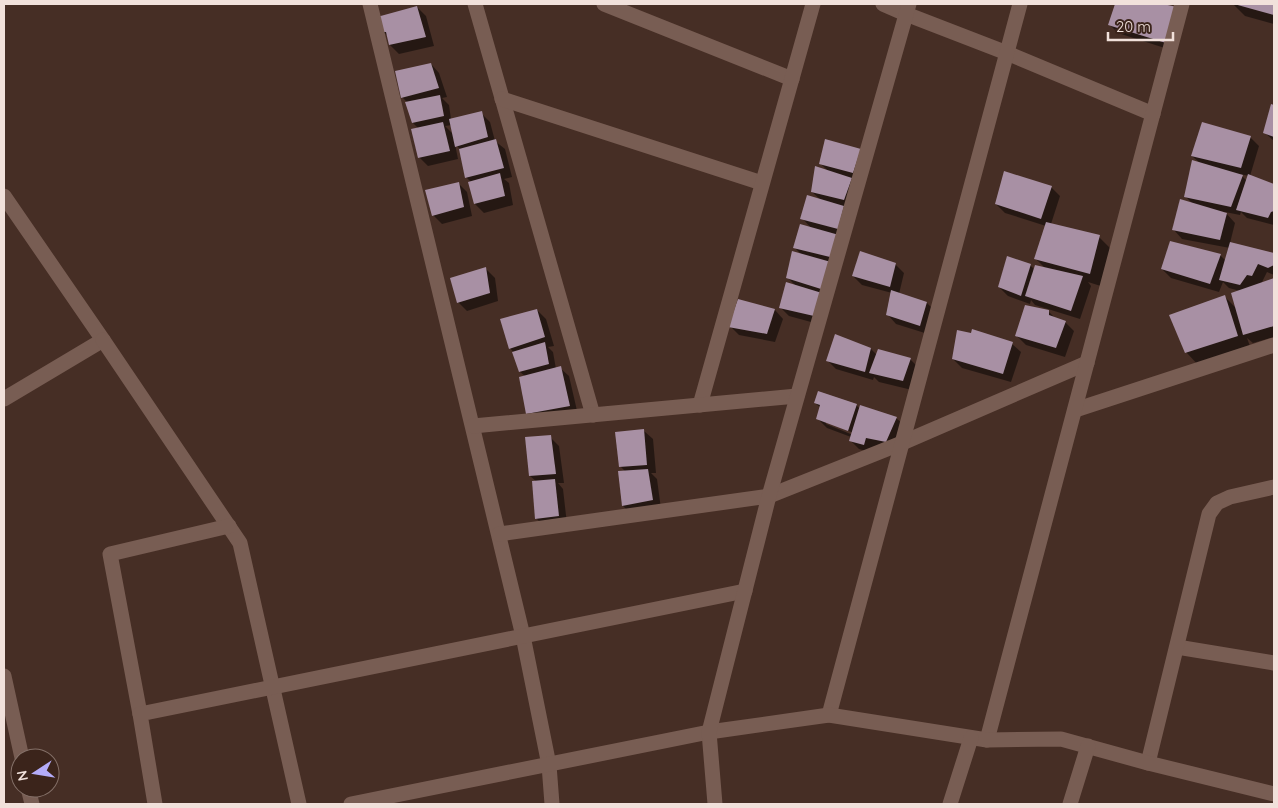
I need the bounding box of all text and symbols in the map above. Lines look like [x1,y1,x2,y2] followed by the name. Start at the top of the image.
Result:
[1108,10,1173,42] scale bar
[1116,17,1151,36] text: 20 m
[10,748,60,798] north arrow
[12,769,32,783] text: N

